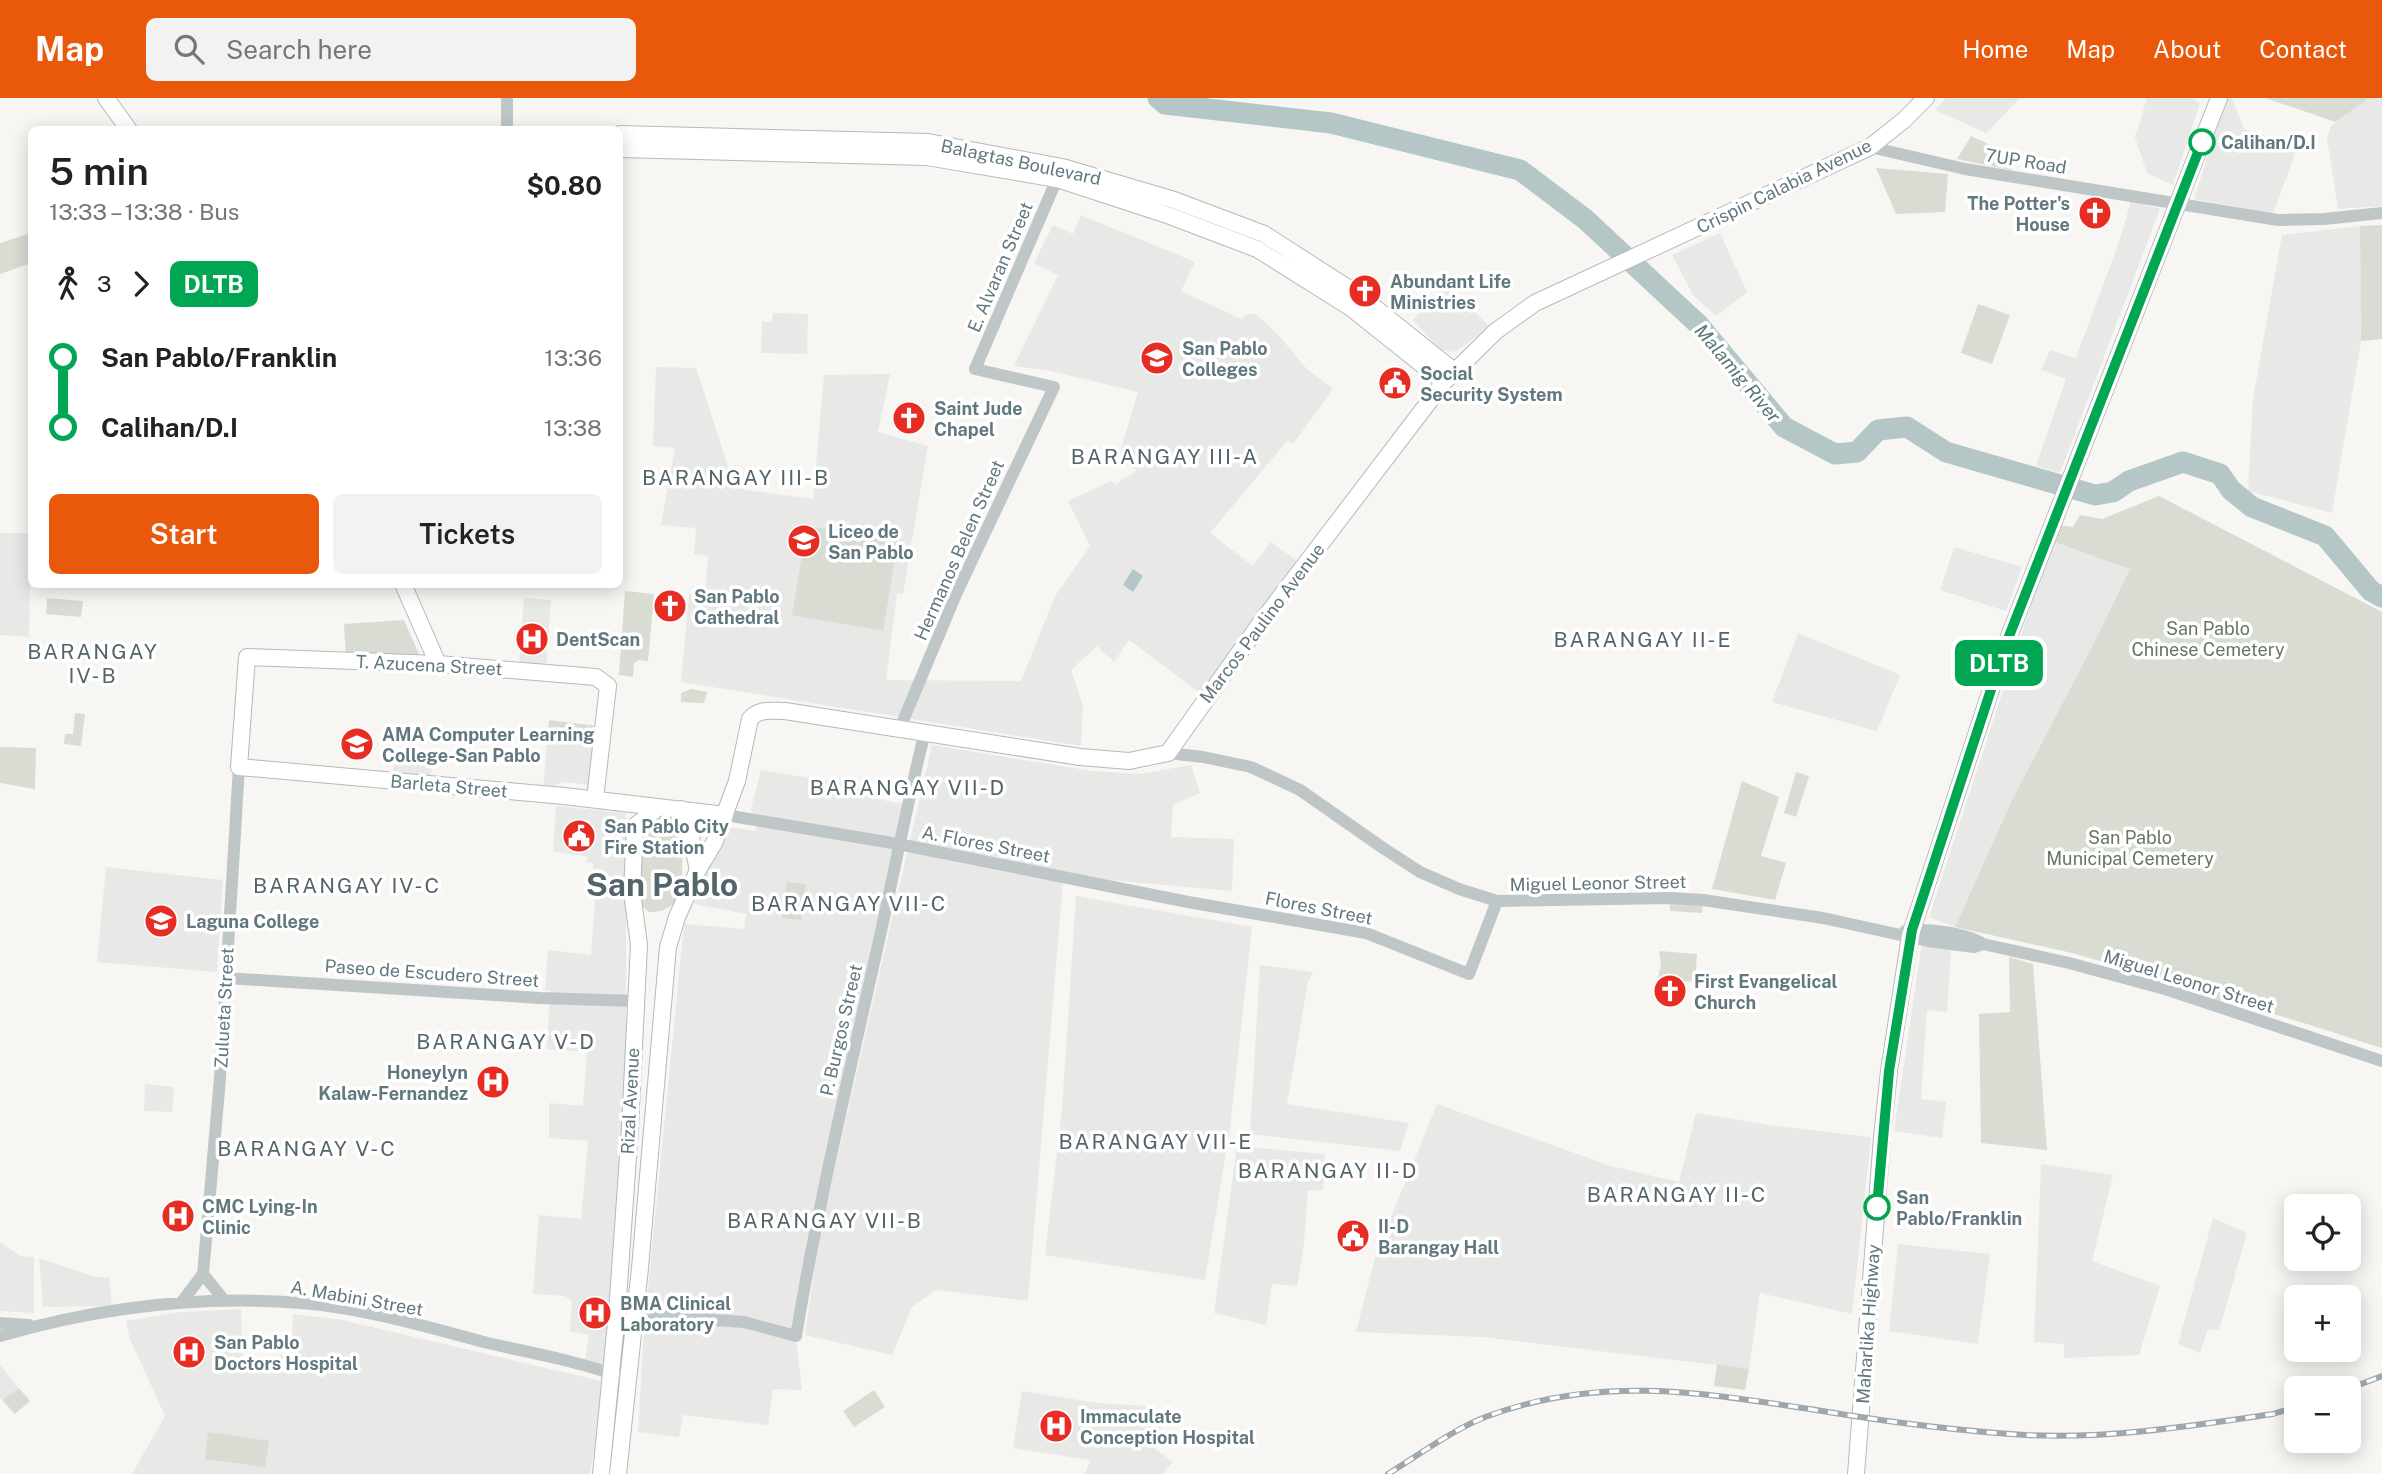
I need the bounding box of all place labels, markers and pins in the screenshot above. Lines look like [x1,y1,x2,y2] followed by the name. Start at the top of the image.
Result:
[2189,129,2215,155] marker: Calihan/D.I
[2221,132,2316,153] place label: Calihan/D.I
[1967,193,2070,235] place label: The Potter's House
[2076,194,2114,232] church icon: The Potter's House
[1390,271,1511,313] place label: Abundant Life Ministries
[1346,272,1384,310] church icon: Abundant Life Ministries
[1182,338,1268,380] place label: San Pablo Colleges
[1138,339,1176,377] school or university icon: San Pablo Colleges
[1420,363,1563,405] place label: Social Security System
[1376,364,1414,402] public building icon: Social Security System
[934,398,1023,440] place label: Saint Jude Chapel
[890,399,928,437] church icon: Saint Jude Chapel
[828,521,914,563] place label: Liceo de San Pablo
[785,522,823,560] school or university icon: Liceo de San Pablo
[694,586,780,628] place label: San Pablo Cathedral
[651,587,689,625] church icon: San Pablo Cathedral
[513,620,551,658] hospital icon: DentScan
[556,629,640,650] place label: DentScan
[382,724,594,766] place label: AMA Computer Learning College-San Pablo
[338,725,376,763] school or university icon: AMA Computer Learning College-San Pablo
[604,816,729,858] place label: San Pablo City Fire Station
[560,817,598,855] public building icon: San Pablo City Fire Station
[142,902,180,940] school or university icon: Laguna College
[186,911,319,932] place label: Laguna College
[1694,971,1837,1013] place label: First Evangelical Church
[1651,972,1689,1010] church icon: First Evangelical Church
[318,1062,468,1104] place label: Honeylyn Kalaw-Fernandez
[474,1063,512,1101] hospital icon: Honeylyn Kalaw-Fernandez
[1896,1187,2022,1229] place label: San Pablo/Franklin
[1864,1194,1890,1220] marker: San Pablo/Franklin
[202,1196,318,1238] place label: CMC Lying-In Clinic
[159,1197,197,1235] hospital icon: CMC Lying-In Clinic
[1378,1216,1499,1258] place label: II-D Barangay Hall
[1334,1217,1372,1255] public building icon: II-D Barangay Hall
[620,1293,731,1335] place label: BMA Clinical Laboratory
[576,1294,614,1332] hospital icon: BMA Clinical Laboratory
[214,1332,358,1374] place label: San Pablo Doctors Hospital
[170,1333,208,1371] hospital icon: San Pablo Doctors Hospital
[1080,1406,1255,1448] place label: Immaculate Conception Hospital
[1037,1407,1075,1445] hospital icon: Immaculate Conception Hospital

